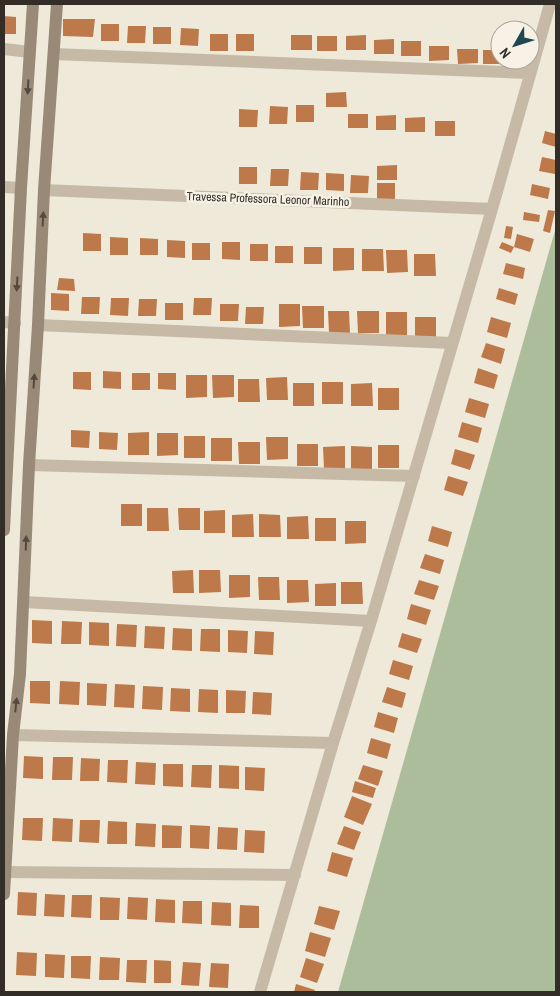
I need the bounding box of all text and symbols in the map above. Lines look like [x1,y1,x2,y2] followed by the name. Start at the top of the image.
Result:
[490,20,540,70] north arrow
[495,44,515,62] text: N
[23,80,31,96] one-way arrow
[186,188,350,210] street label: Travessa Professora Leonor Marinho
[39,210,47,226] one-way arrow
[12,277,20,293] one-way arrow
[31,373,39,389] one-way arrow
[22,535,30,551] one-way arrow
[12,697,20,713] one-way arrow

